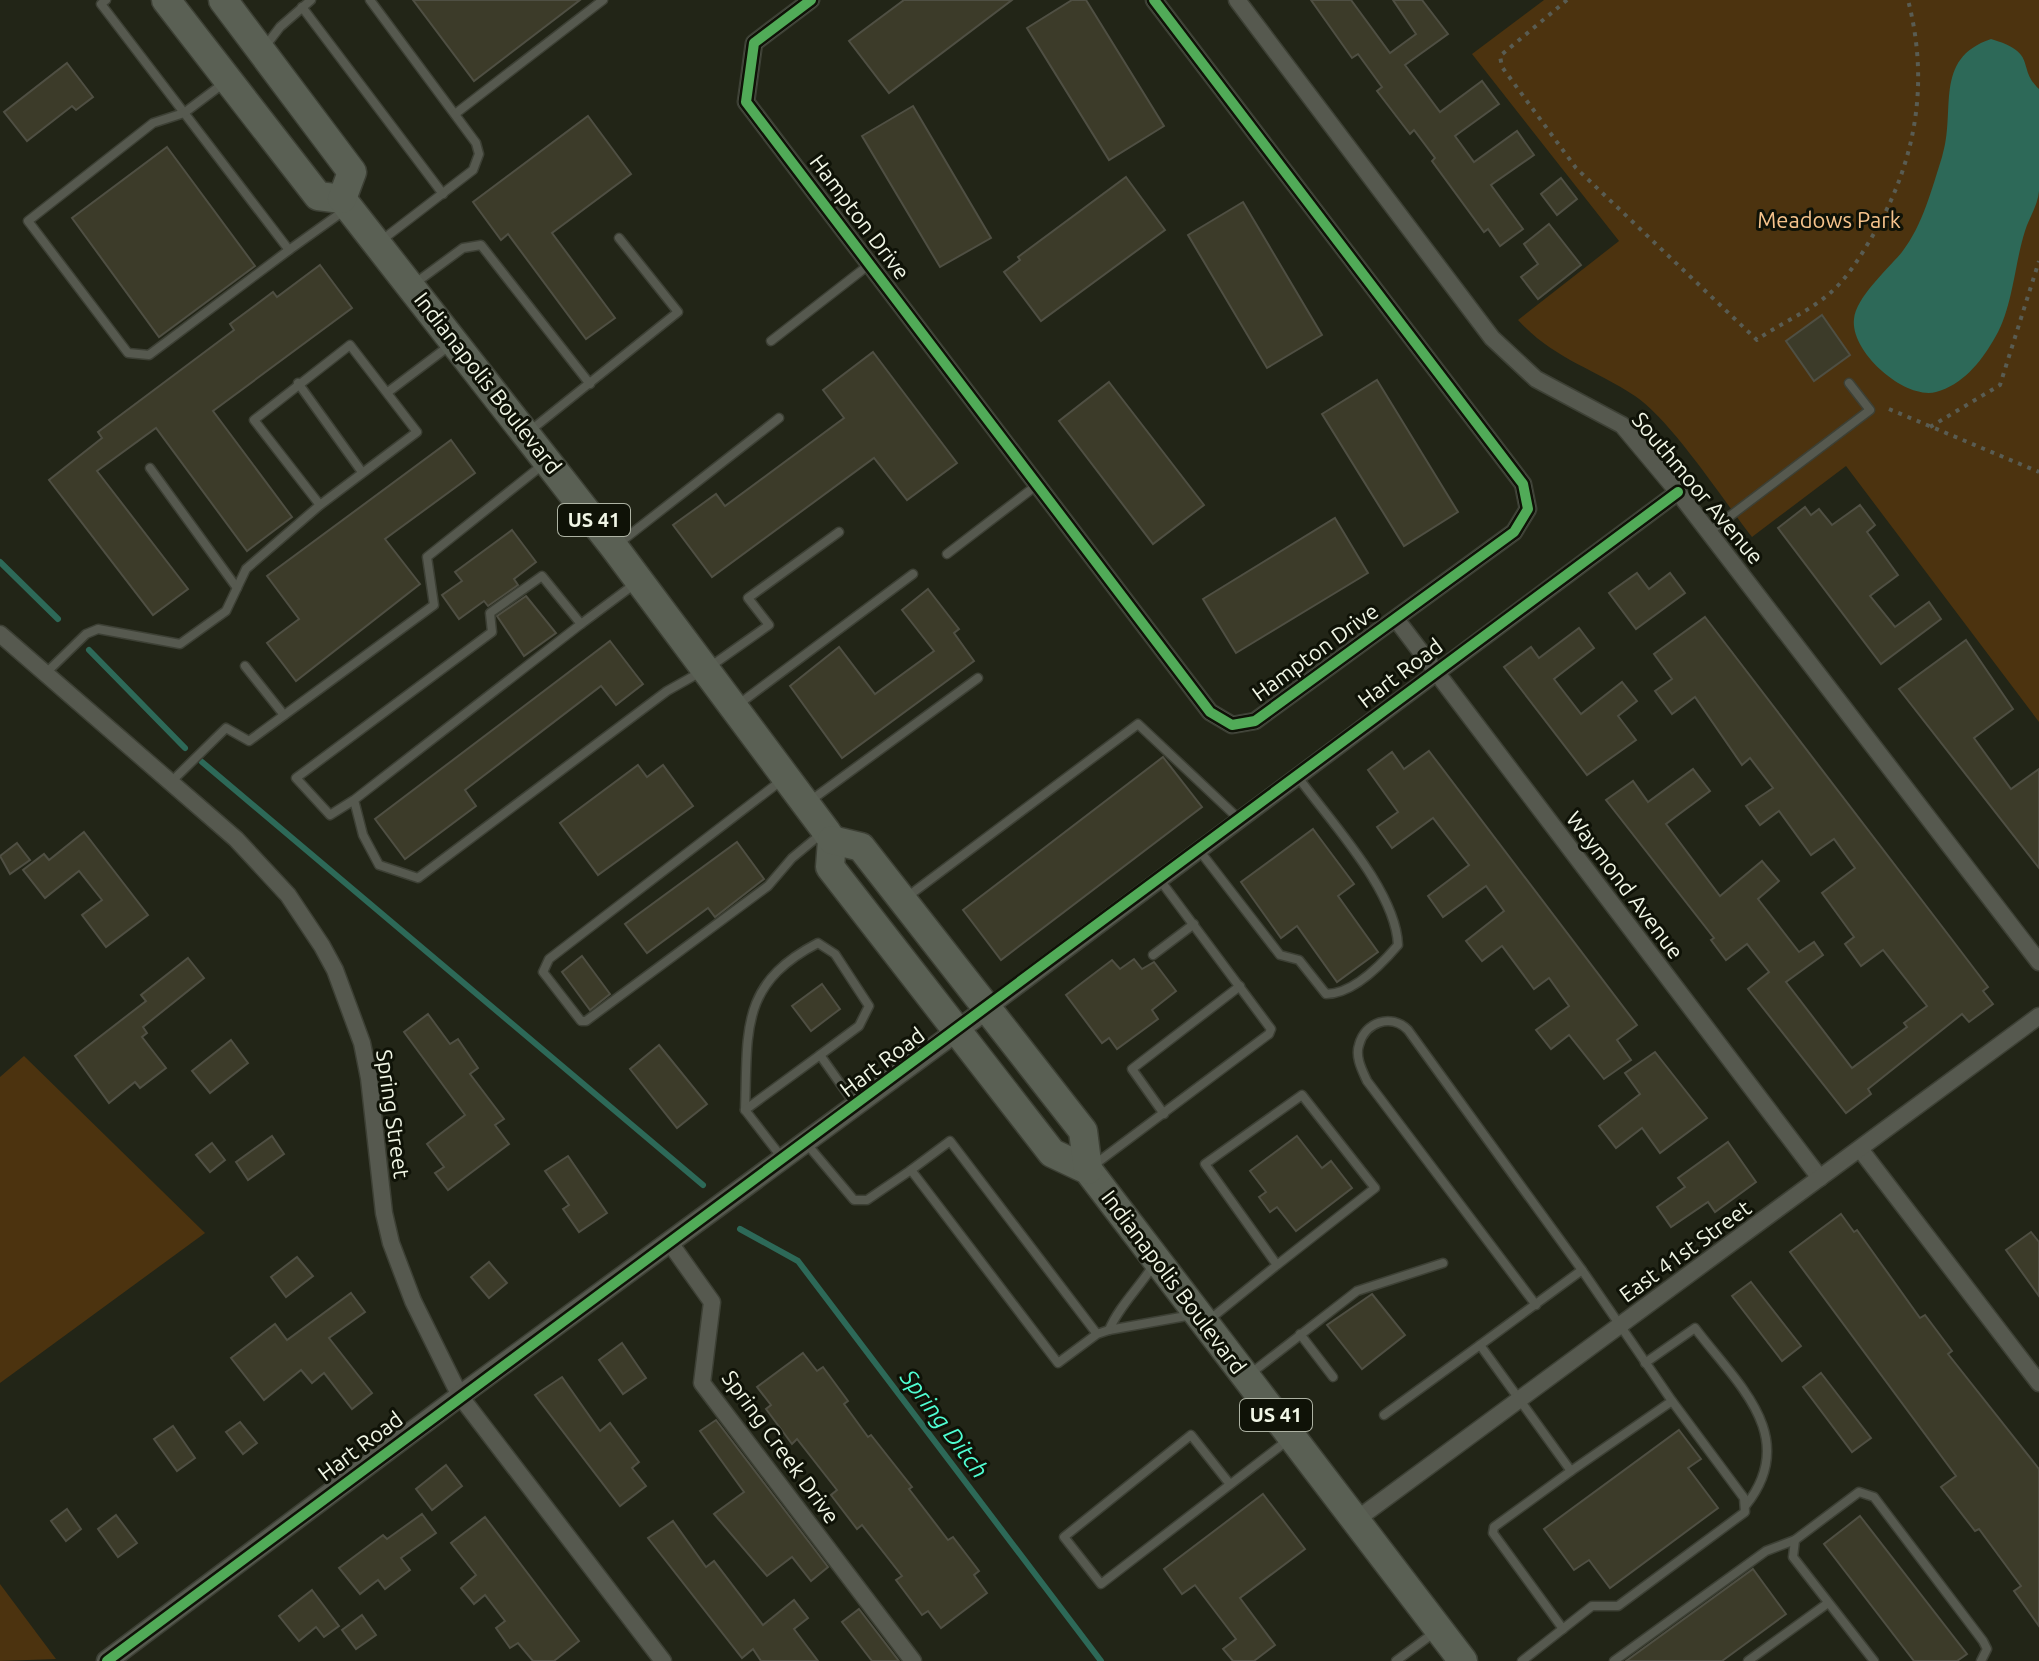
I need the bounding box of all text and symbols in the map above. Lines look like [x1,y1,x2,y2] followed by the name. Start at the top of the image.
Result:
[805,149,915,284] street label: Hampton Drive
[1757,207,1901,232] park label: Meadows Park
[410,287,567,478] street label: Indianapolis Boulevard
[1628,407,1769,569] street label: Southmoor Avenue
[558,504,630,536] road number: US 41
[1247,598,1383,706] street label: Hampton Drive
[1352,633,1447,712] street label: Hart Road
[1562,806,1689,963] street label: Waymond Avenue
[834,1022,929,1101] street label: Hart Road
[372,1048,415,1180] street label: Spring Street
[1097,1185,1252,1378] street label: Indianapolis Boulevard
[1614,1194,1756,1307] street label: East 41st Street
[894,1363,994,1483] water label: Spring Ditch
[718,1365,845,1528] street label: Spring Creek Drive
[1240,1399,1312,1431] road number: US 41
[312,1406,407,1485] street label: Hart Road

